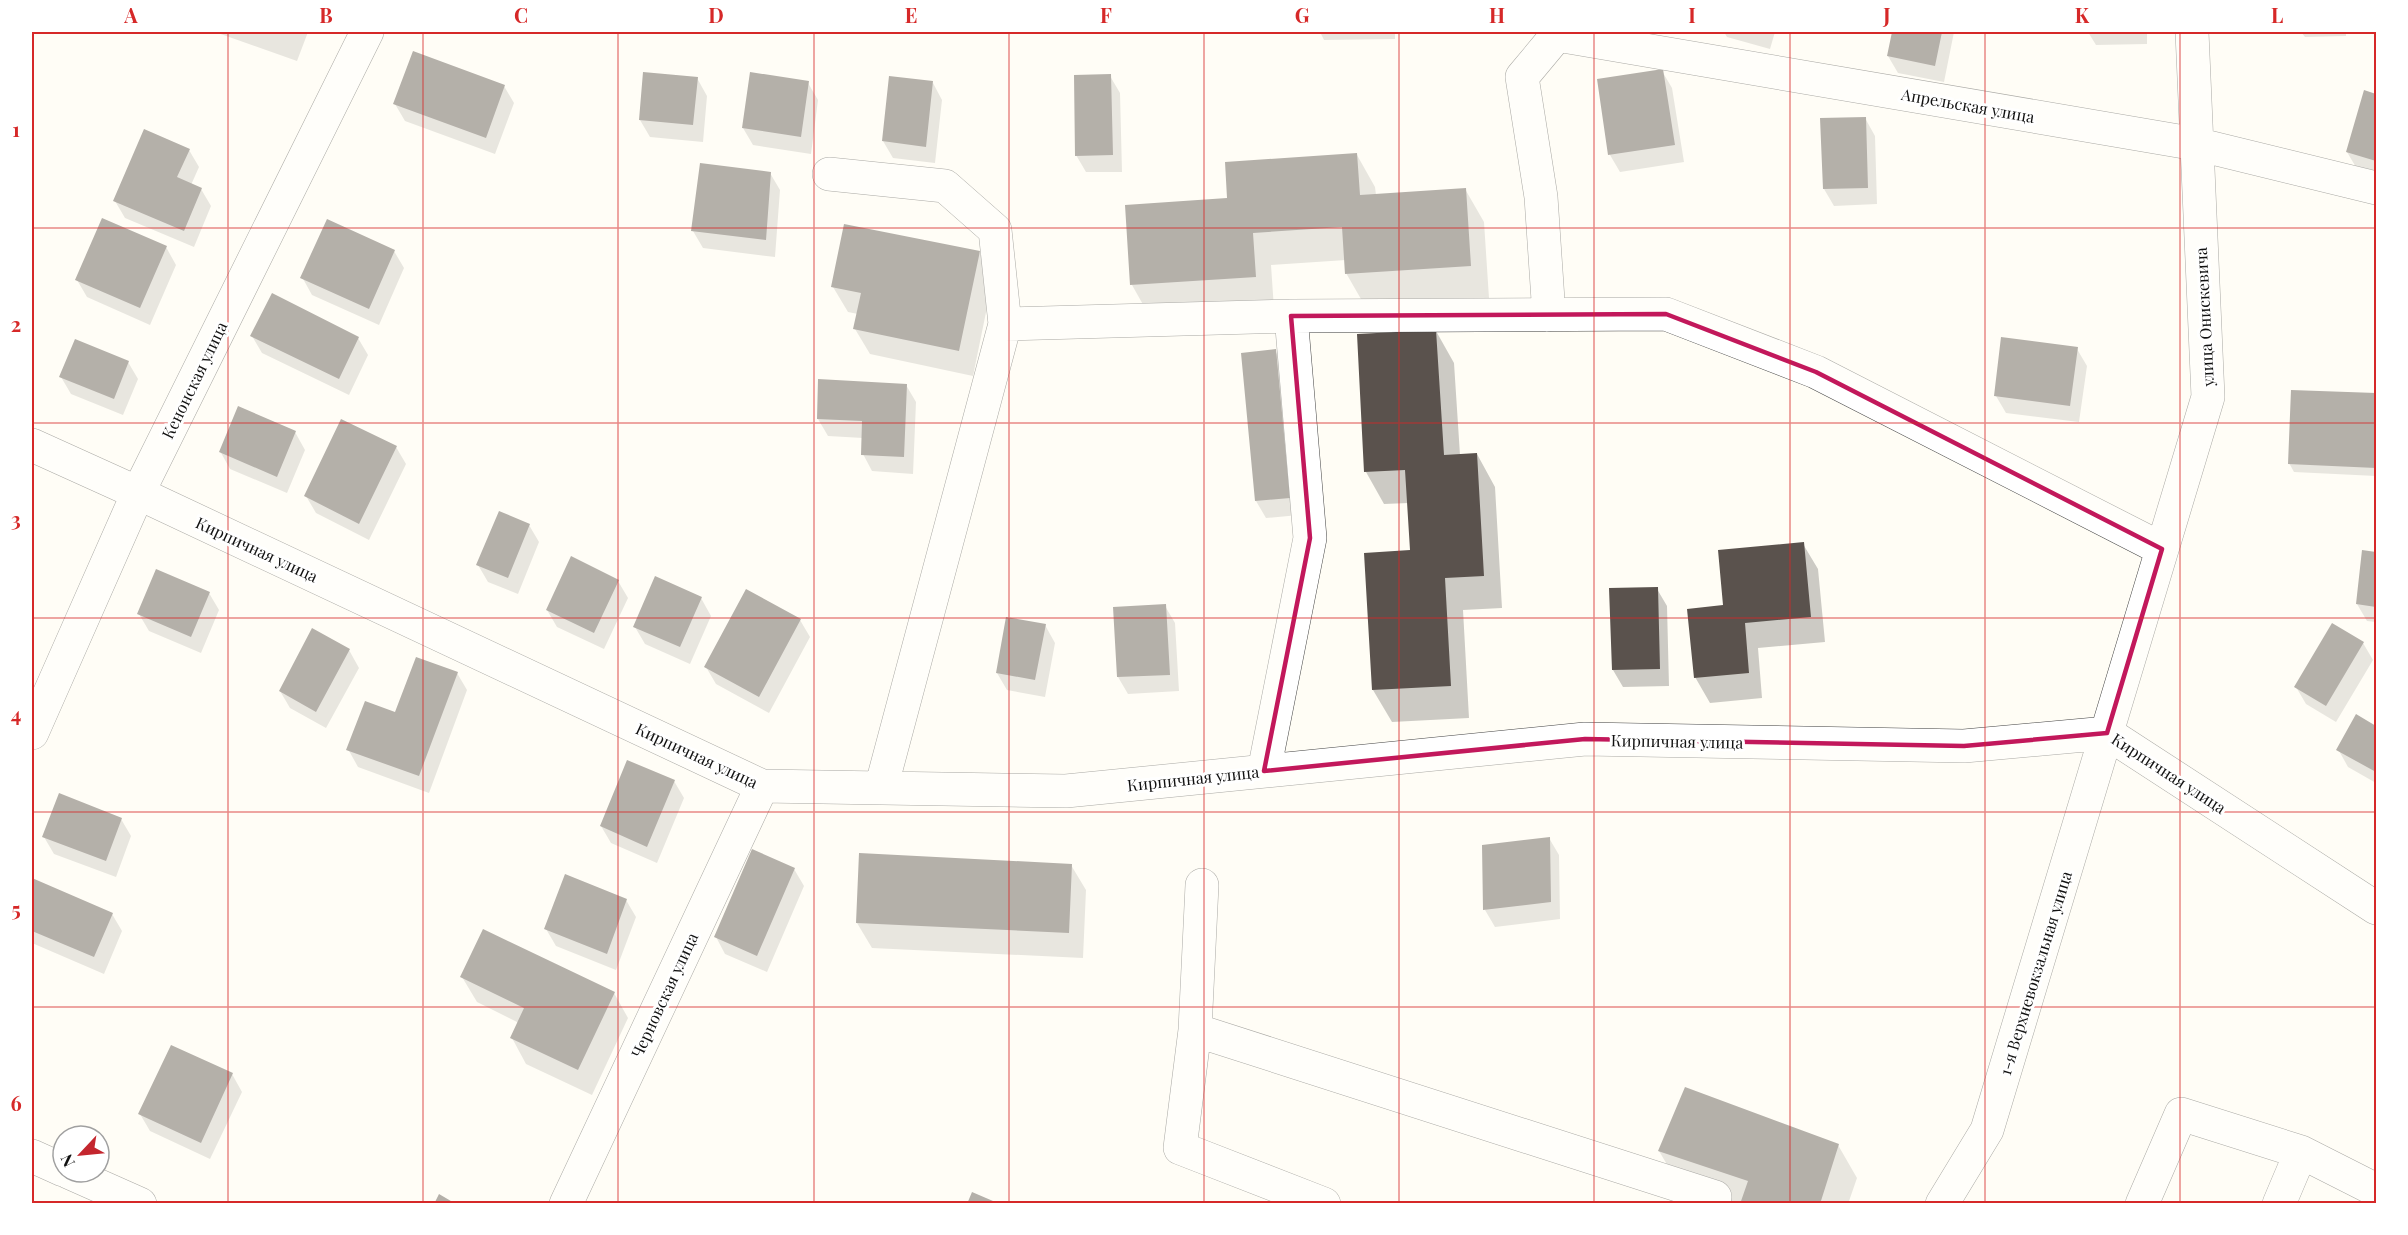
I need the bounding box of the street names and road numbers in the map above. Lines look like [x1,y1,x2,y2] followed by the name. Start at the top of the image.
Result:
[1899,83,2036,127] street label: Апрельская улица
[2190,247,2218,388] street label: улица Онискевича
[157,318,231,442] street label: Кенонская улица
[193,511,322,587] street label: Кирпичная улица
[633,717,762,793] street label: Кирпичная улица
[2108,728,2230,818] street label: Кирпичная улица
[1611,729,1743,753] street label: Кирпичная улица
[1126,761,1260,795] street label: Кирпичная улица
[1994,868,2076,1078] street label: 1-я Верхневокзальная улица
[626,929,702,1061] street label: Черновская улица

